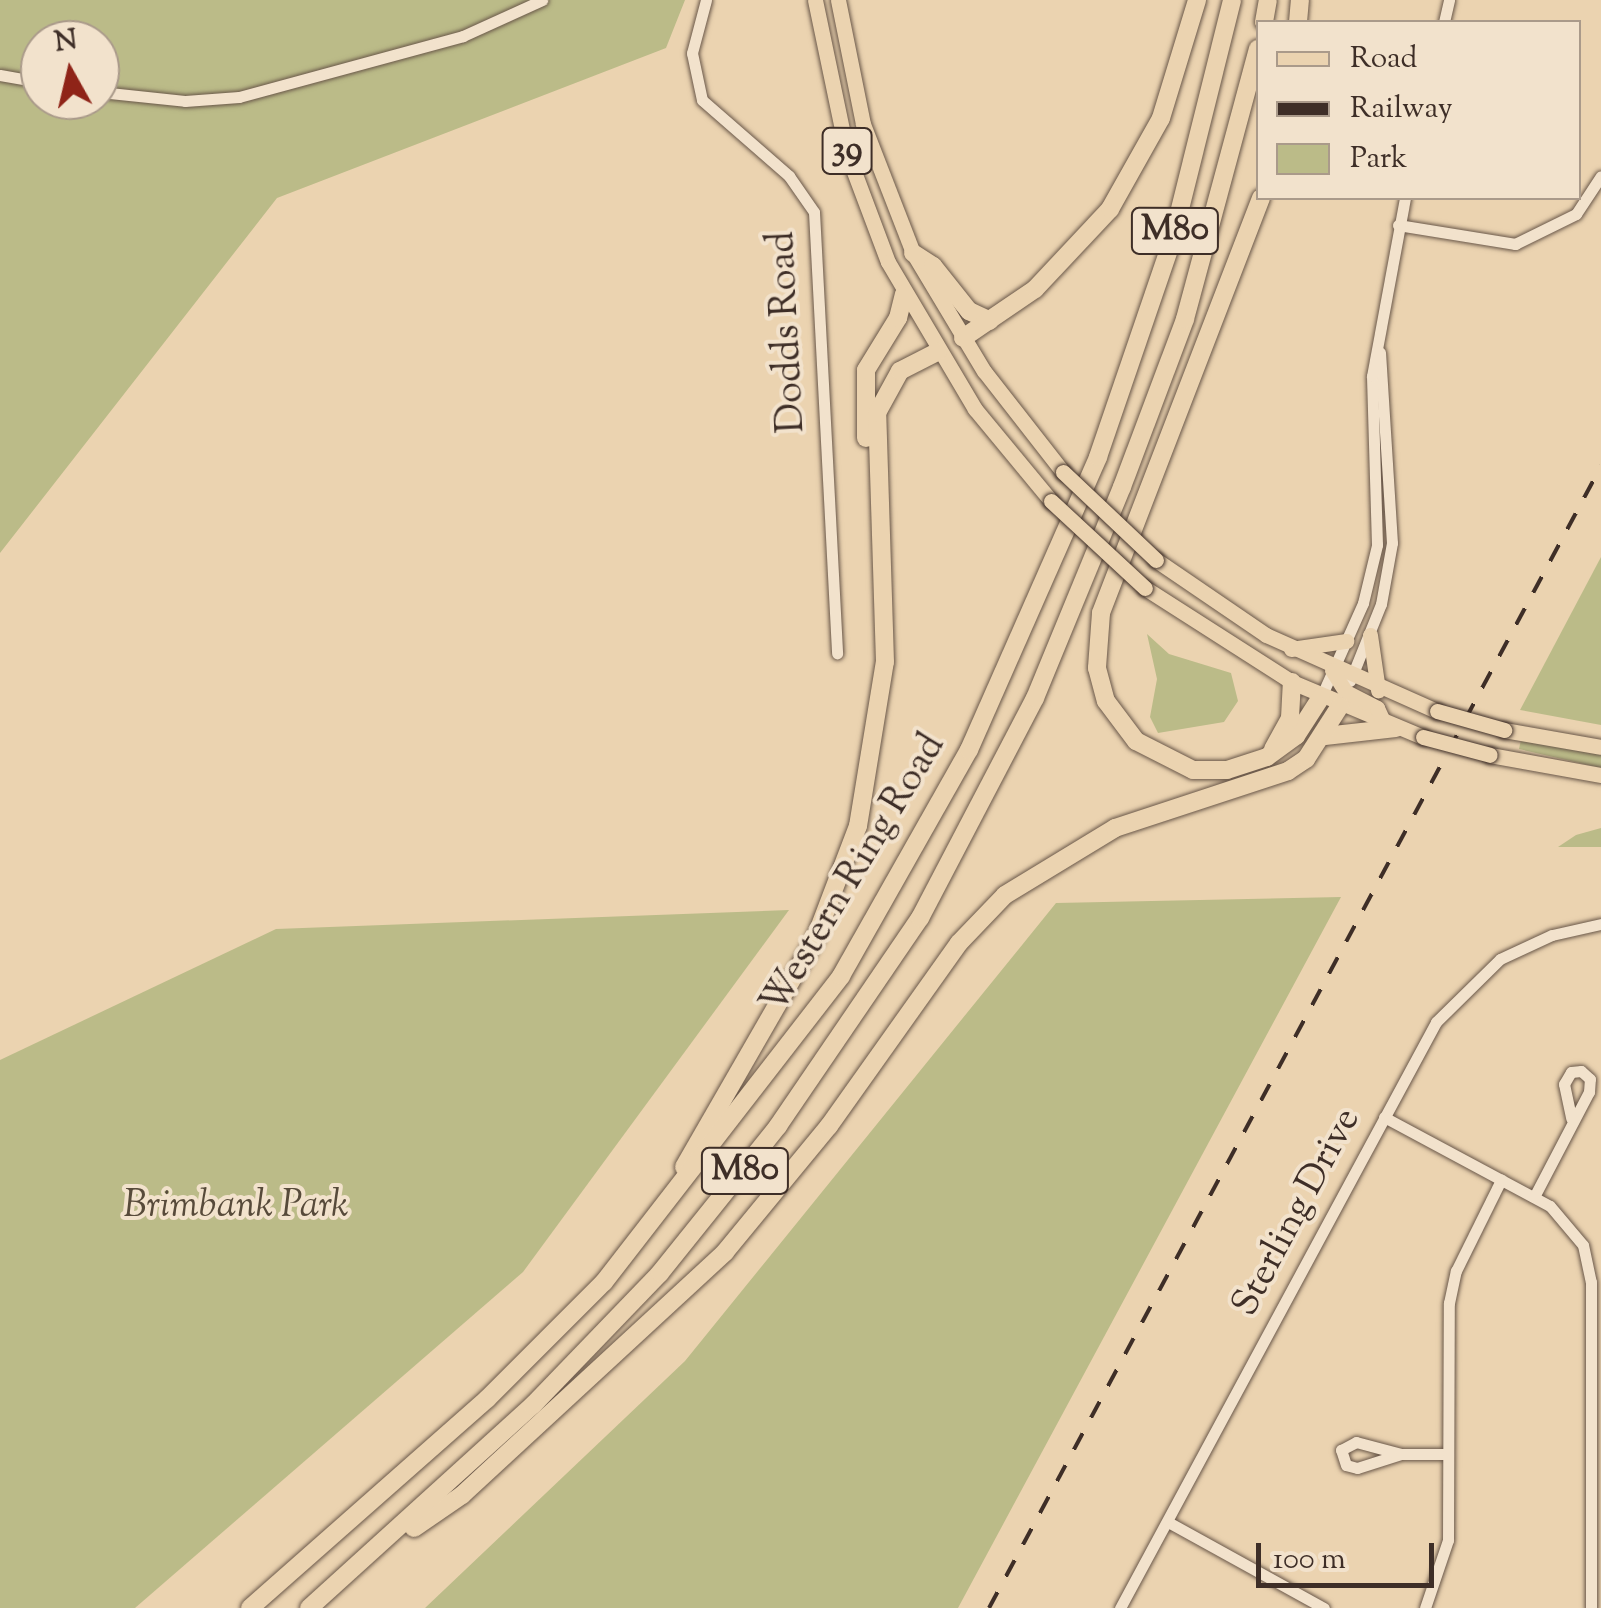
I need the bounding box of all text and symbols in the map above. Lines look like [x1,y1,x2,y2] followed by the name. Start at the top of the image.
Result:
[20,20,120,120] north arrow
[1256,20,1581,200] legend
[52,21,80,64] text: N
[1350,38,1417,81] text: Road
[1350,88,1453,131] text: Railway
[820,121,874,181] road number: 39
[1350,138,1407,181] text: Park
[1130,201,1220,261] road number: M80
[761,230,817,434] street label: Dodds Road
[753,727,957,1023] street label: Western Ring Road
[1224,1101,1372,1325] street label: Sterling Drive
[700,1141,790,1201] road number: M80
[124,1185,348,1231] park label: Brimbank Park
[1261,1523,1438,1585] scale bar
[1273,1539,1346,1582] text: 100 m

